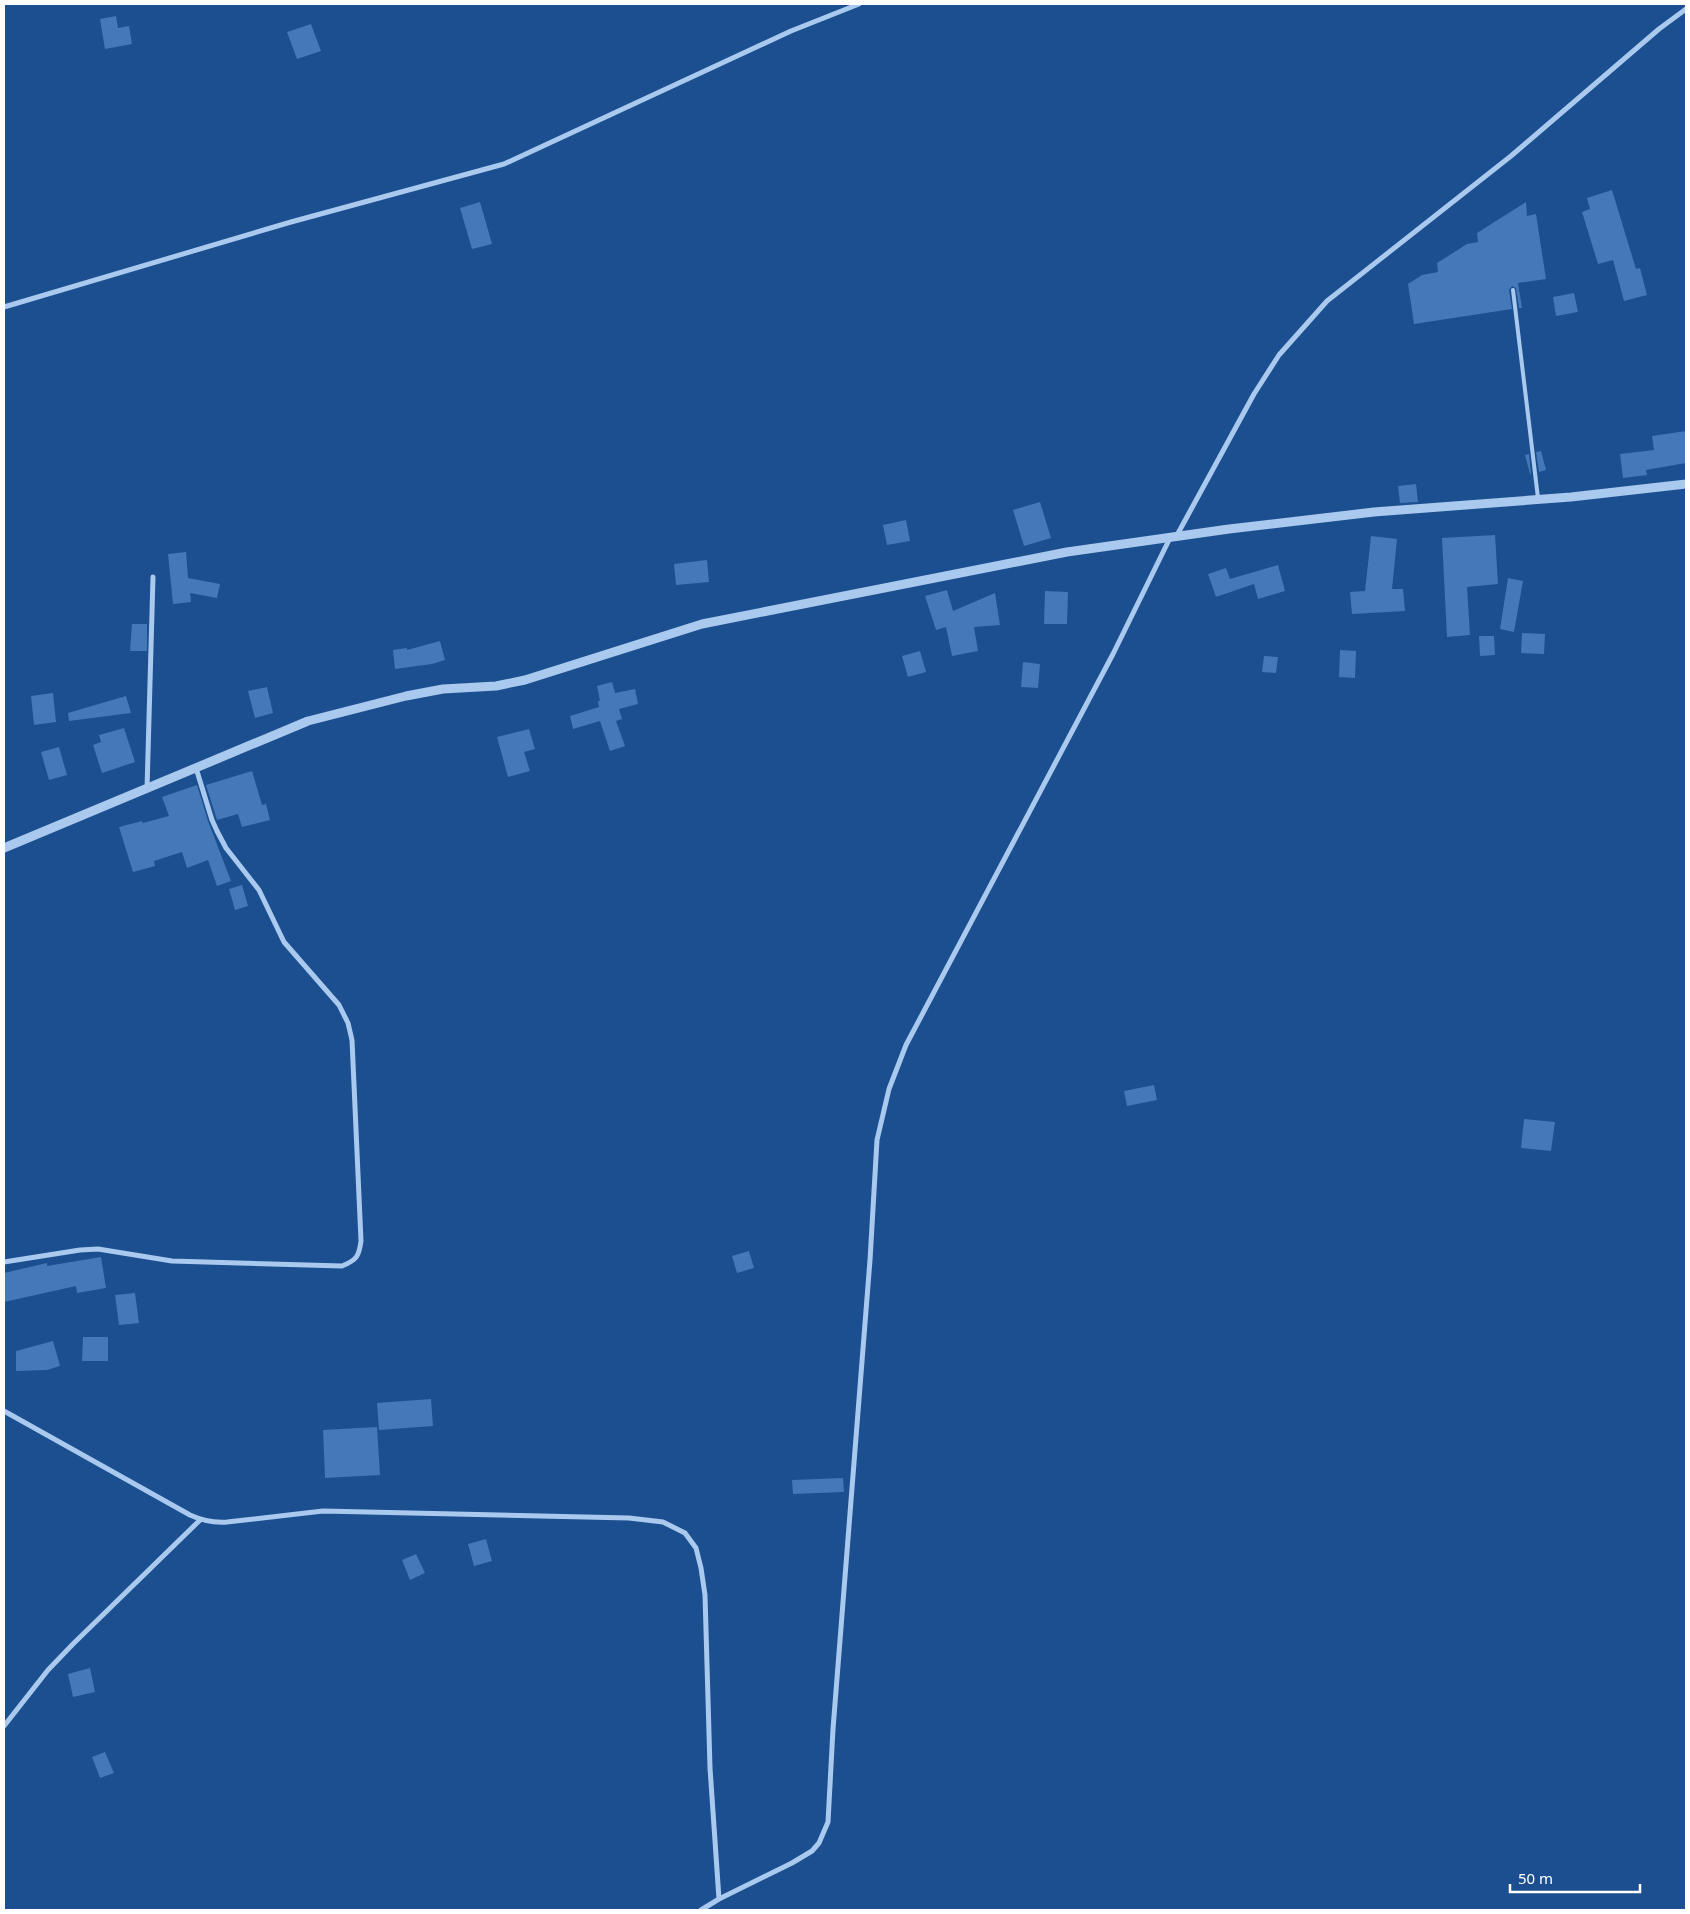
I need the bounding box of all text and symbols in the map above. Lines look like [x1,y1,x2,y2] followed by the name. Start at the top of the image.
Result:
[1510,1862,1640,1894] scale bar
[1518,1868,1553,1888] text: 50 m

